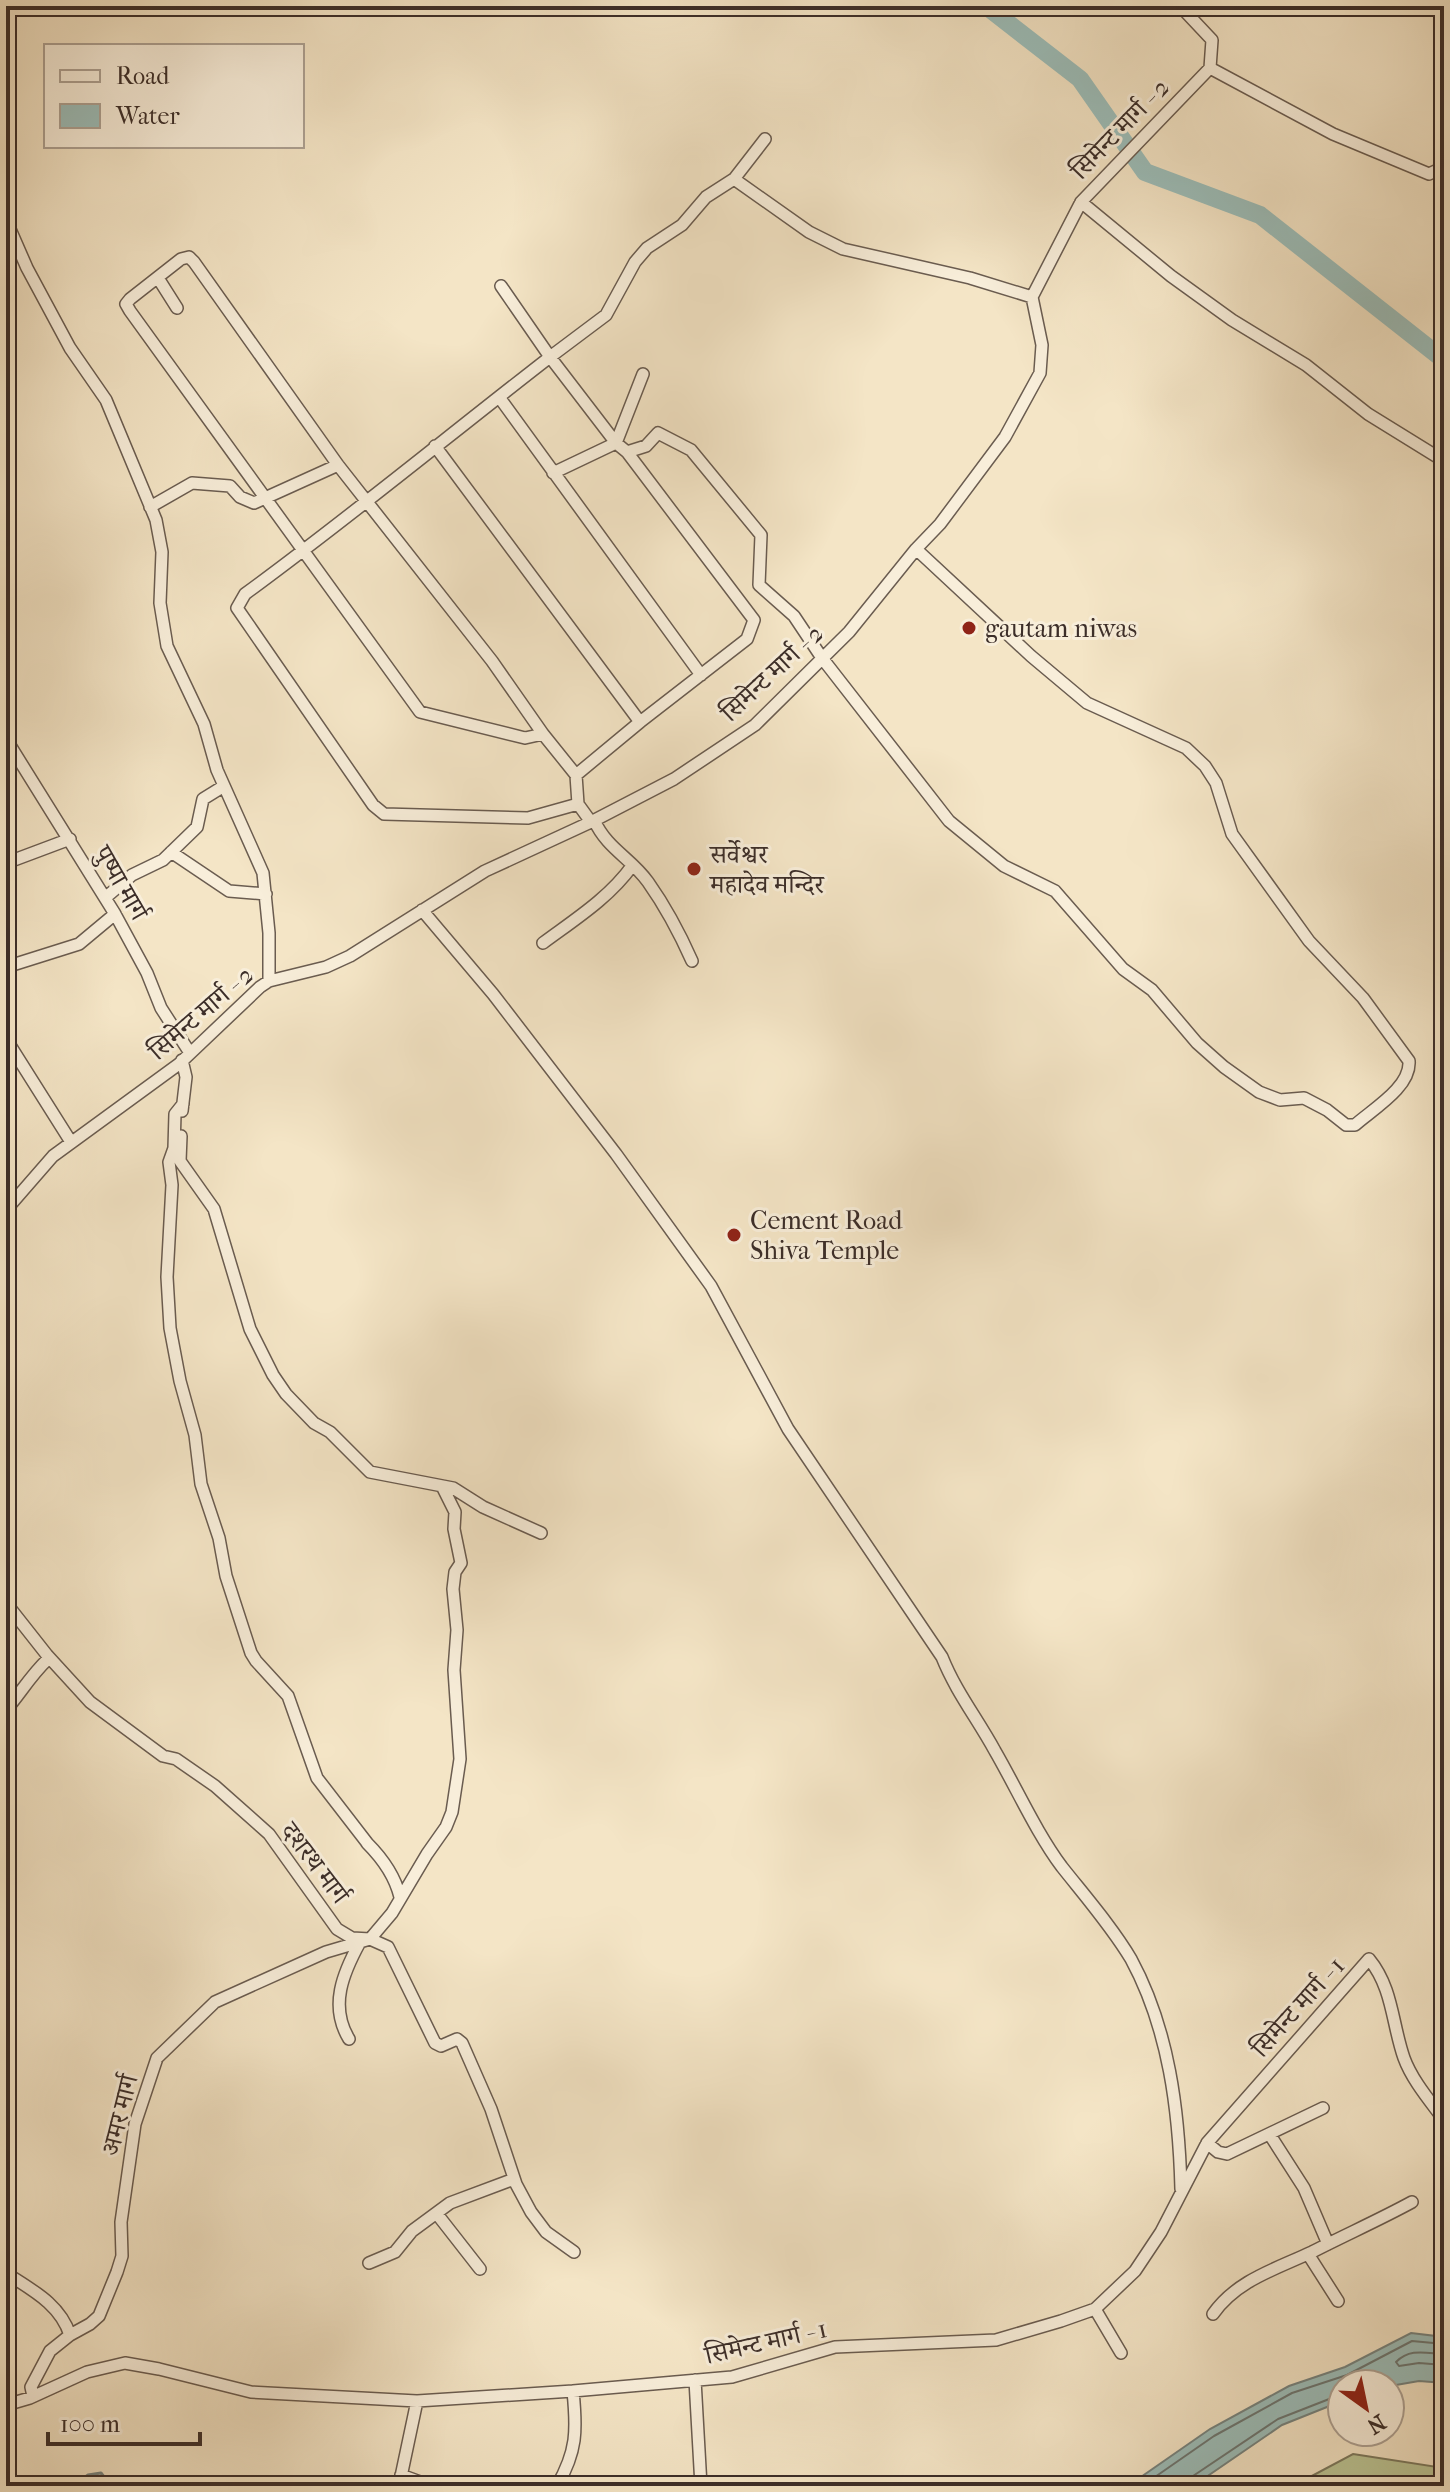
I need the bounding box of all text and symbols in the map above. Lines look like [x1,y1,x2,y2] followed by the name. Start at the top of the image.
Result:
[44,44,304,148] legend
[116,62,170,90] text: Road
[1063,72,1176,187] street label: सिमेन्ट मार्ग - 2
[115,102,180,130] text: Water
[985,613,1137,644] place label: gautam niwas
[713,618,830,729] street label: सिमेन्ट मार्ग - 2
[960,619,978,637] marker: gautam niwas
[86,839,155,927] street label: पुष्पा मार्ग
[708,839,825,900] place label: सर्वेश्वर महादेव मन्दिर
[685,860,703,878] marker: सर्वेश्वर महादेव मन्दिर
[141,959,260,1068] street label: सिमेन्ट मार्ग - 2
[750,1205,903,1266] place label: Cement Road Shiva Temple
[725,1226,743,1244] marker: Cement Road Shiva Temple
[273,1815,356,1911] street label: दशरथ मार्ग
[1244,1950,1351,2065] street label: सिमेन्ट मार्ग - 1
[95,2070,145,2159] street label: अमर मार्ग
[700,2313,830,2372] street label: सिमेन्ट मार्ग - 1
[1326,2368,1406,2448] north arrow
[48,2396,200,2446] scale bar
[1362,2408,1390,2440] text: N
[60,2410,120,2438] text: 100 m

